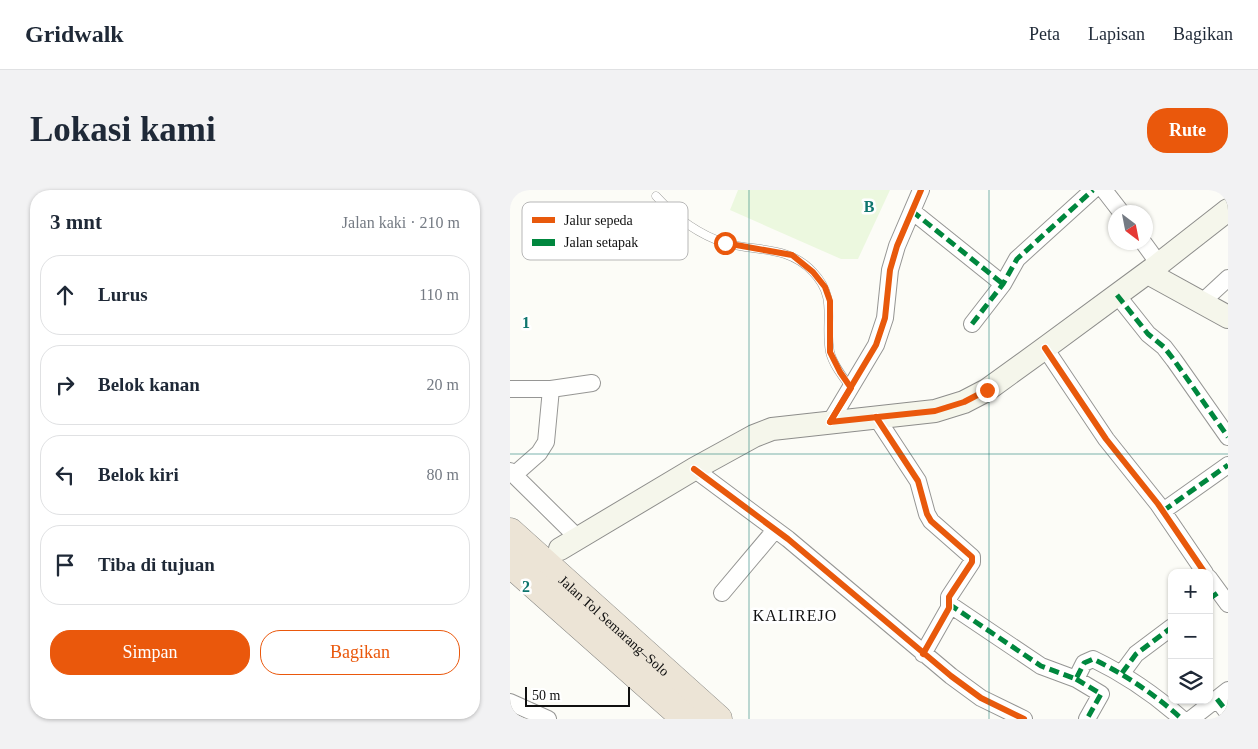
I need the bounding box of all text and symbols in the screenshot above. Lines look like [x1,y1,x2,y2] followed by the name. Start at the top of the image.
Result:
[25,21,124,47] text: Gridwalk
[1029,24,1060,44] text: Peta
[1088,24,1145,44] text: Lapisan
[1173,24,1233,44] text: Bagikan
[1147,108,1228,153] button: Rute
[30,110,216,149] text: Lokasi kami
[864,198,875,215] text: B
[522,202,688,260] legend
[1108,205,1153,250] north arrow
[50,210,102,234] text: 3 mnt
[564,213,634,228] text: Jalur sepeda
[342,214,460,231] text: Jalan kaki · 210 m
[714,232,737,255] route start
[564,235,638,250] text: Jalan setapak
[51,281,79,309] icon: ahead
[98,284,148,305] text: Lurus
[419,286,459,303] text: 110 m
[522,314,530,331] text: 1
[51,371,79,399] icon: right
[98,374,200,395] text: Belok kanan
[427,376,459,393] text: 20 m
[976,379,999,402] route end
[51,461,79,489] icon: left
[98,464,179,485] text: Belok kiri
[427,466,459,483] text: 80 m
[51,551,79,579] icon: arrive
[98,554,215,575] text: Tiba di tujuan
[1168,569,1213,704] map controls
[1168,569,1213,614] button: +
[556,573,672,679] street label: Jalan Tol Semarang–Solo
[522,578,530,595] text: 2
[753,607,837,624] district label: KALIREJO
[1168,614,1213,659] button: −
[50,630,250,675] button: Simpan
[260,630,460,675] button: Bagikan
[1168,659,1213,704] button: layers
[525,684,630,707] scale bar
[532,688,560,703] text: 50 m

